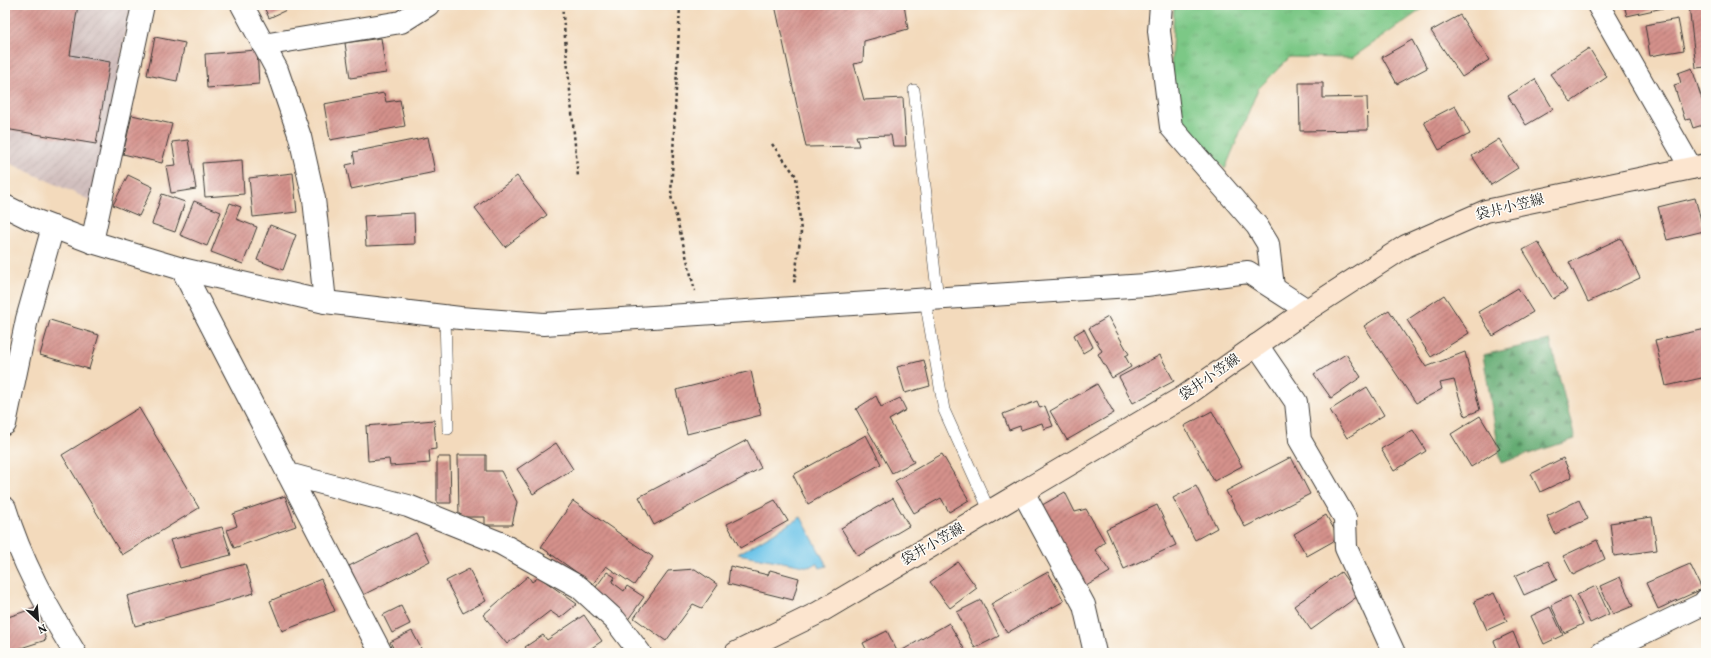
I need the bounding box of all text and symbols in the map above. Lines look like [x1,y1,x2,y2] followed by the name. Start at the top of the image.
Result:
[1474,190,1546,226] street label: 袋井小笠線
[1176,350,1244,406] street label: 袋井小笠線
[898,519,968,571] street label: 袋井小笠線
[18,600,58,640] north arrow
[35,619,49,636] text: N

